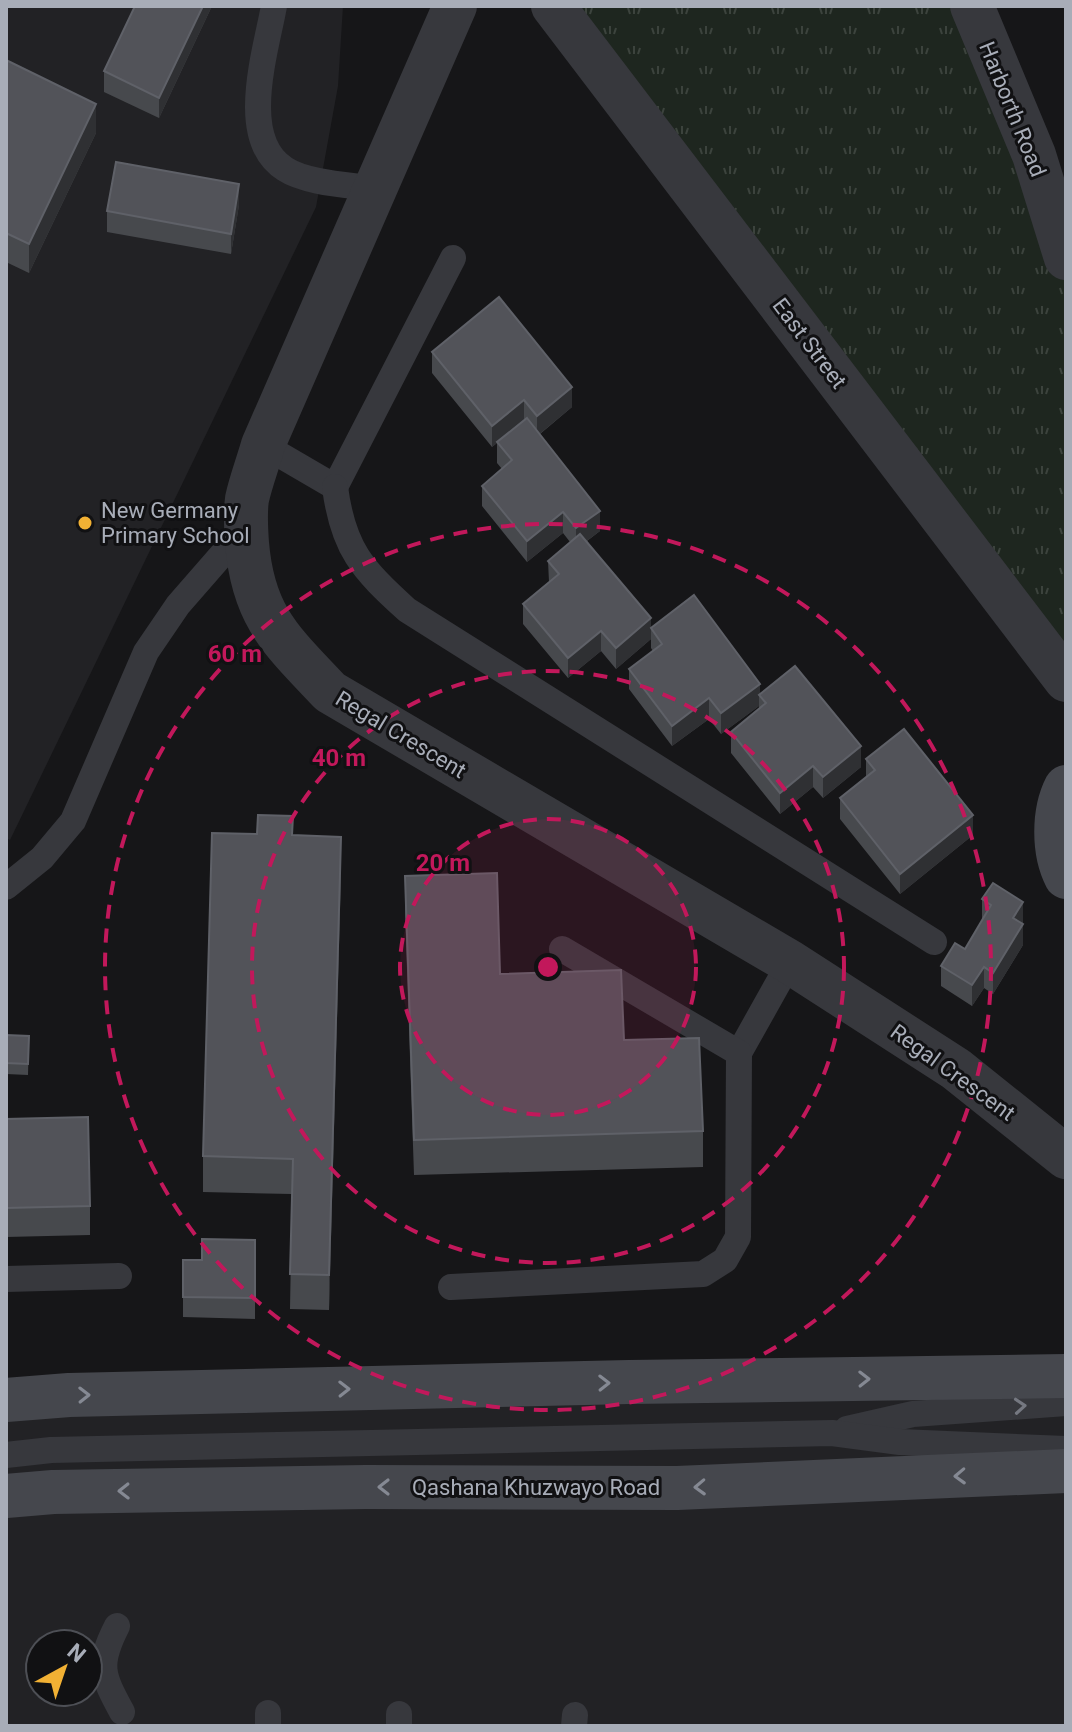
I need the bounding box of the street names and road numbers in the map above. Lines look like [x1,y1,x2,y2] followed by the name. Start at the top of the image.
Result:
[974,38,1051,180] street label: Harborth Road
[768,293,852,393] street label: East Street
[331,686,470,783] street label: Regal Crescent
[886,1019,1020,1126] street label: Regal Crescent
[412,1475,660,1500] street label: Qashana Khuzwayo Road

